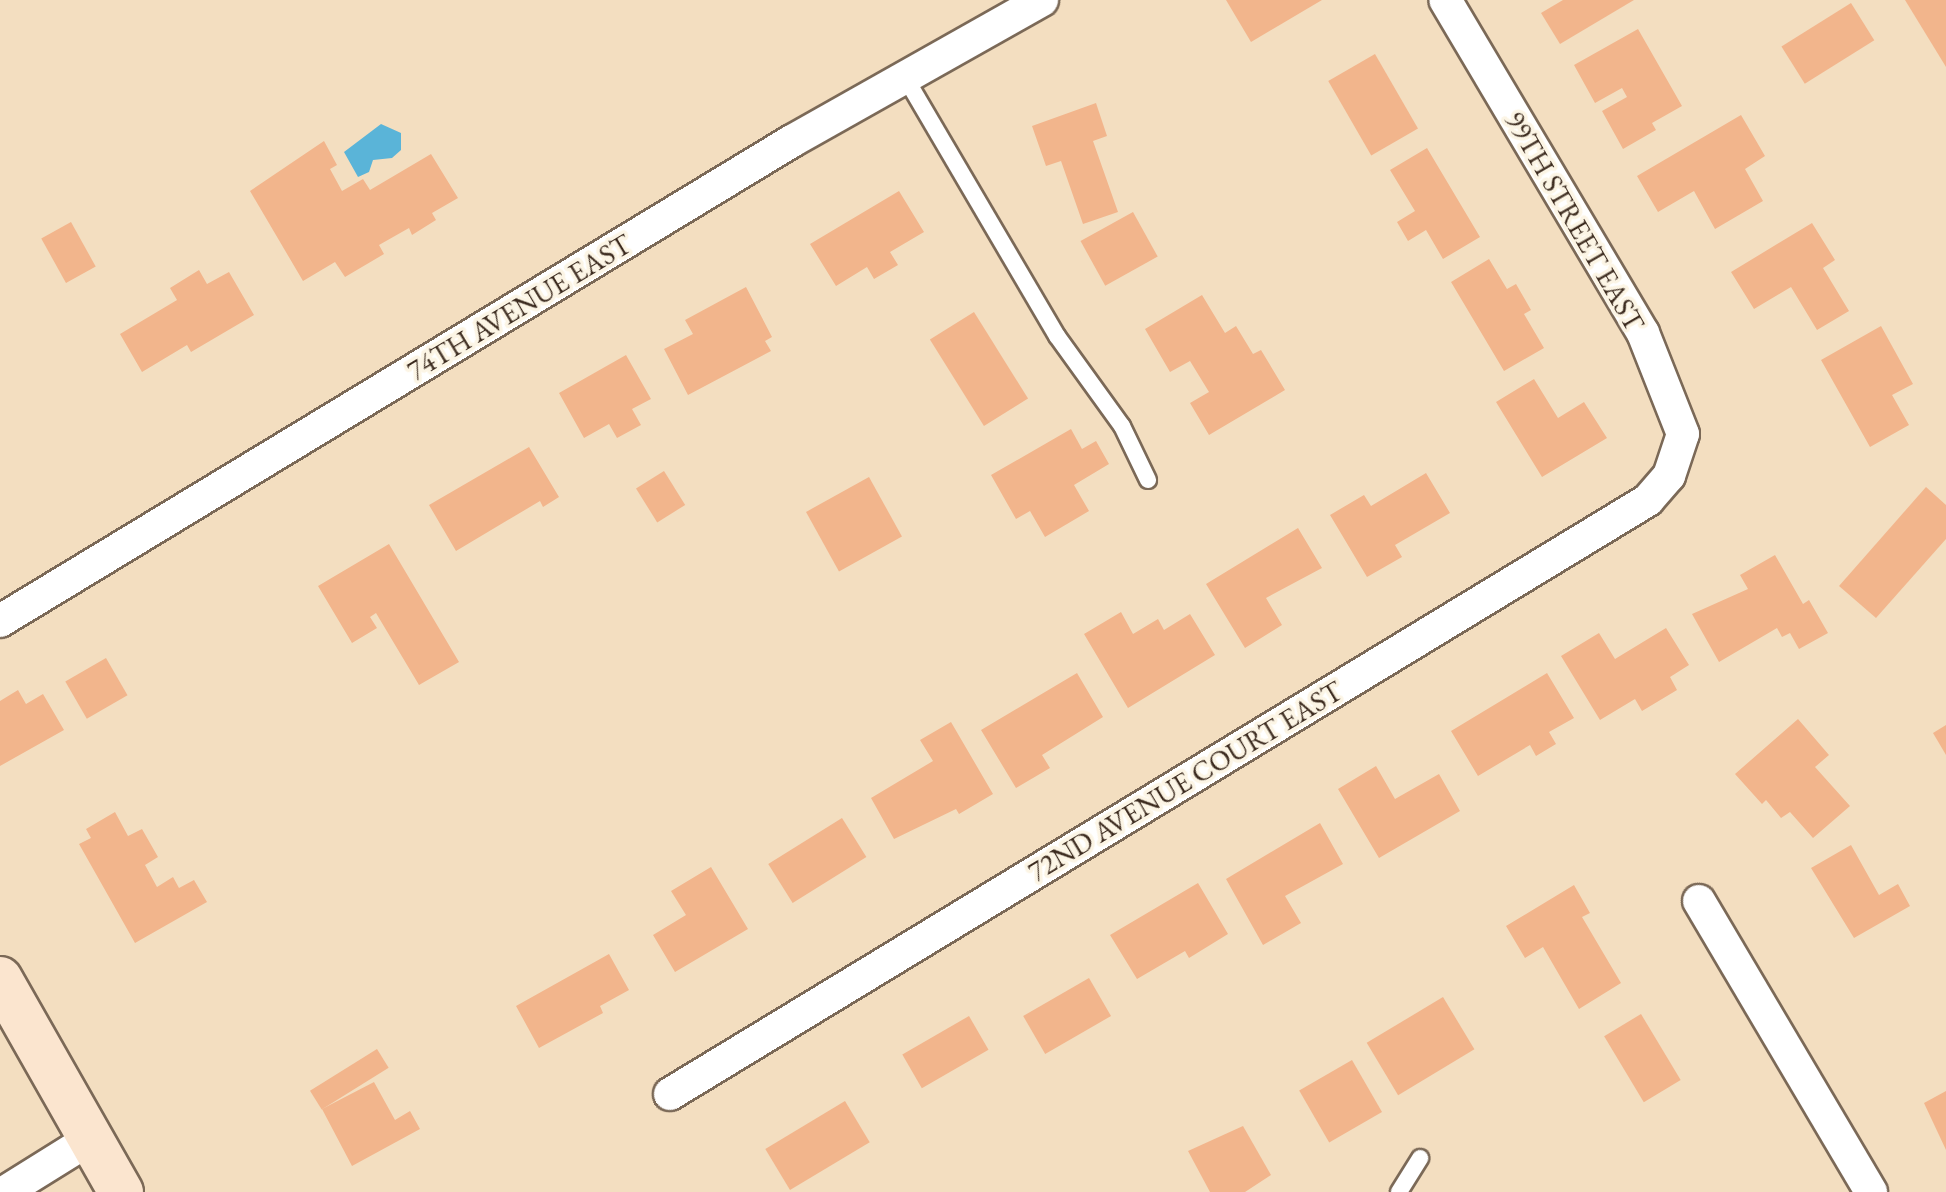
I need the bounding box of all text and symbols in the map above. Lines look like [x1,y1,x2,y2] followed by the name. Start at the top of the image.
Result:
[1498,105,1652,337] street label: 99TH STREET EAST
[401,227,637,387] street label: 74TH AVENUE EAST
[1022,674,1348,888] street label: 72ND AVENUE COURT EAST

